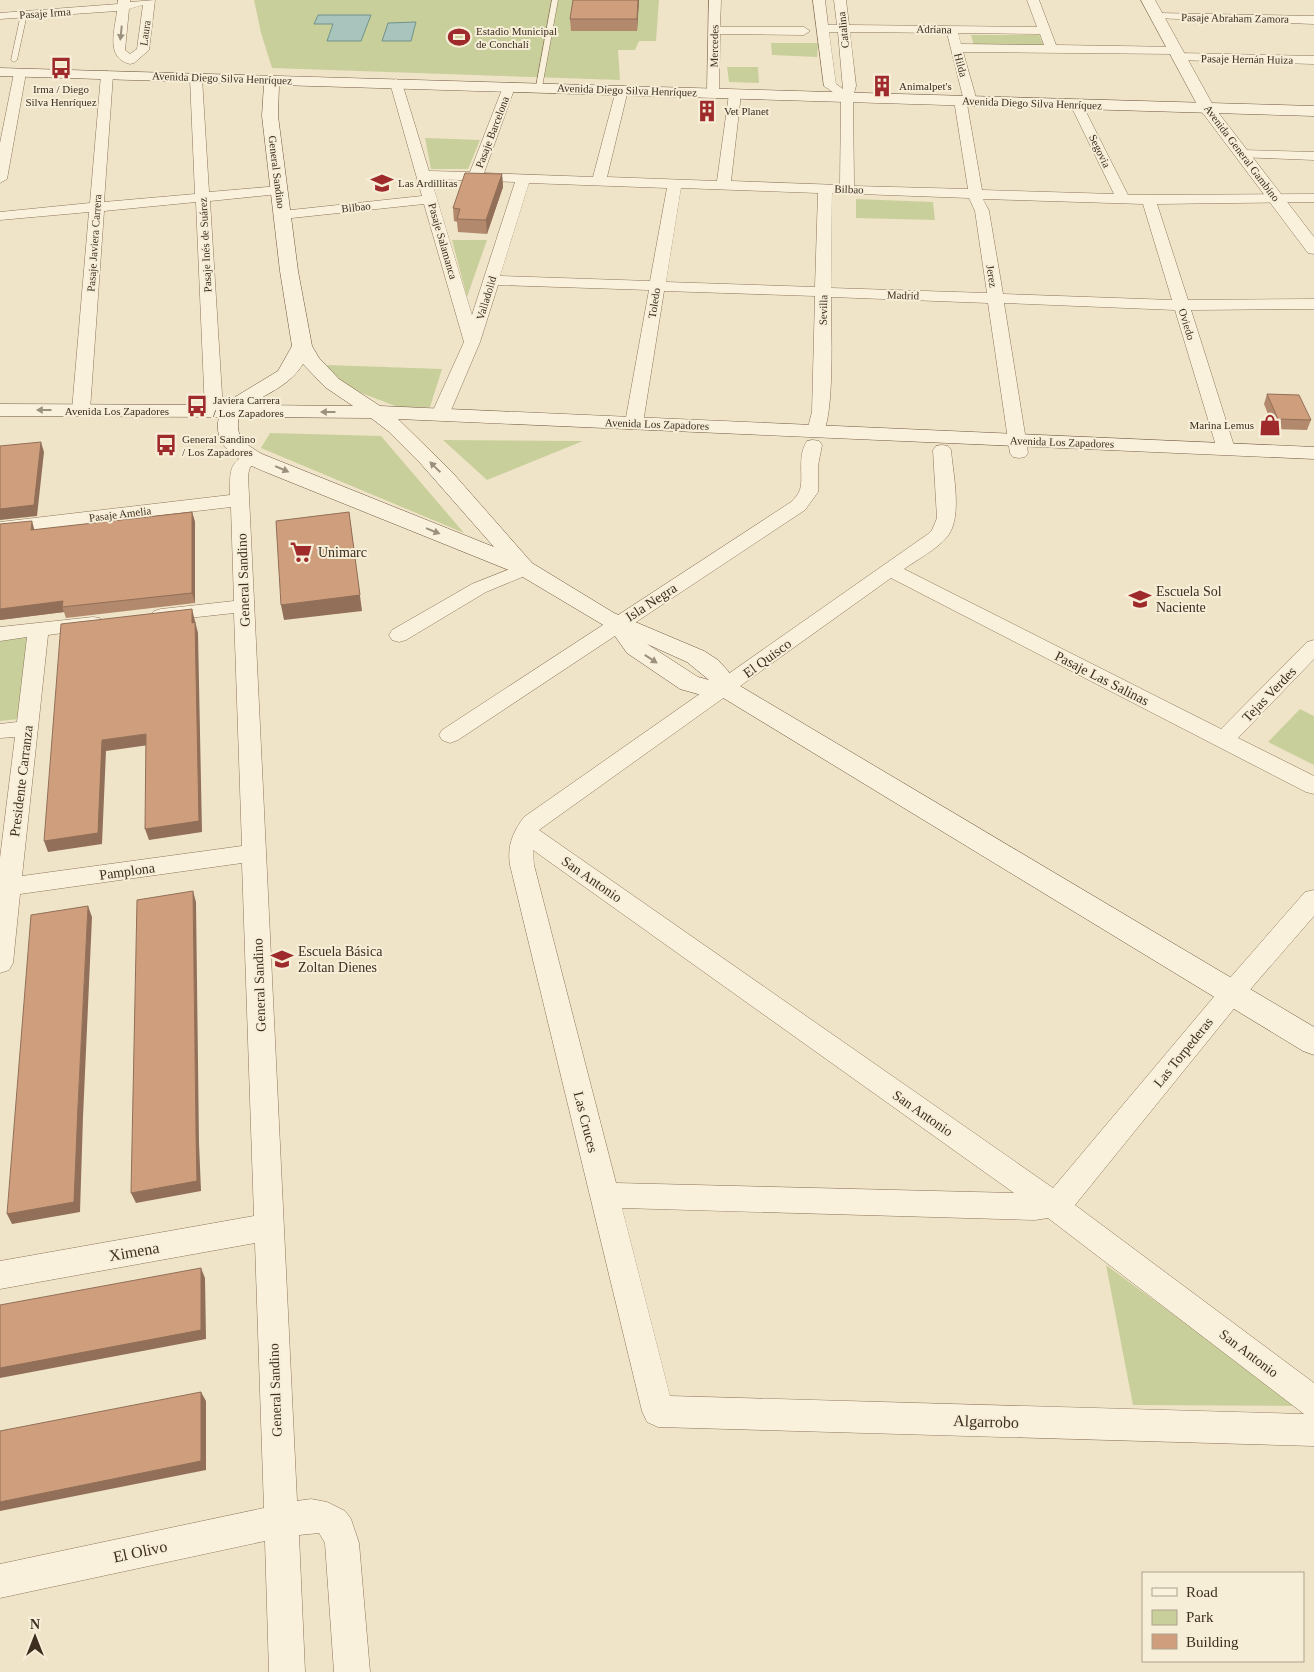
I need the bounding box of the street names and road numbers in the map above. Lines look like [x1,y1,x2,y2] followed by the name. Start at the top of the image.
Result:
[19,5,71,21] street label: Pasaje Irma
[835,11,851,49] street label: Catalina
[1181,11,1289,25] street label: Pasaje Abraham Zamora
[137,19,153,47] street label: Laura
[916,23,952,35] street label: Adriana
[708,25,720,67] street label: Mercedes
[952,52,970,78] street label: Hilda
[1201,52,1293,66] street label: Pasaje Hernán Huiza
[152,70,292,86] street label: Avenida Diego Silva Henríquez
[557,82,697,98] street label: Avenida Diego Silva Henríquez
[473,95,511,169] street label: Pasaje Barcelona
[962,95,1102,111] street label: Avenida Diego Silva Henríquez
[1202,102,1283,204] street label: Avenida General Gambino
[1087,132,1113,170] street label: Segovia
[267,135,288,210] street label: General Sandino
[834,182,864,196] street label: Bilbao
[85,194,103,292] street label: Pasaje Javiera Carrera
[197,197,213,293] street label: Pasaje Inés de Suárez
[341,199,372,215] street label: Bilbao
[426,202,460,280] street label: Pasaje Salamanca
[984,264,1000,288] street label: Jerez
[474,274,498,321] street label: Valladolid
[646,287,662,319] street label: Toledo
[887,288,920,302] street label: Madrid
[817,295,829,325] street label: Sevilla
[1177,307,1198,342] street label: Oviedo
[65,405,169,417] street label: Avenida Los Zapadores
[605,416,709,432] street label: Avenida Los Zapadores
[1010,434,1114,450] street label: Avenida Los Zapadores
[88,504,152,524] street label: Pasaje Amelia
[234,533,253,627] street label: General Sandino
[623,580,680,624] street label: Isla Negra
[740,636,794,681] street label: El Quisco
[1052,648,1151,709] street label: Pasaje Las Salinas
[1239,664,1299,725] street label: Tejas Verdes
[7,724,36,838] street label: Presidente Carranza
[559,853,625,906] street label: San Antonio
[98,860,157,883] street label: Pamplona
[250,938,269,1032] street label: General Sandino
[1151,1014,1216,1090] street label: Las Torpederas
[890,1087,956,1140] street label: San Antonio
[571,1090,600,1154] street label: Las Cruces
[108,1239,161,1264] street label: Ximena
[1216,1326,1281,1380] street label: San Antonio
[266,1343,285,1437] street label: General Sandino
[953,1412,1019,1432] street label: Algarrobo
[112,1537,169,1565] street label: El Olivo

